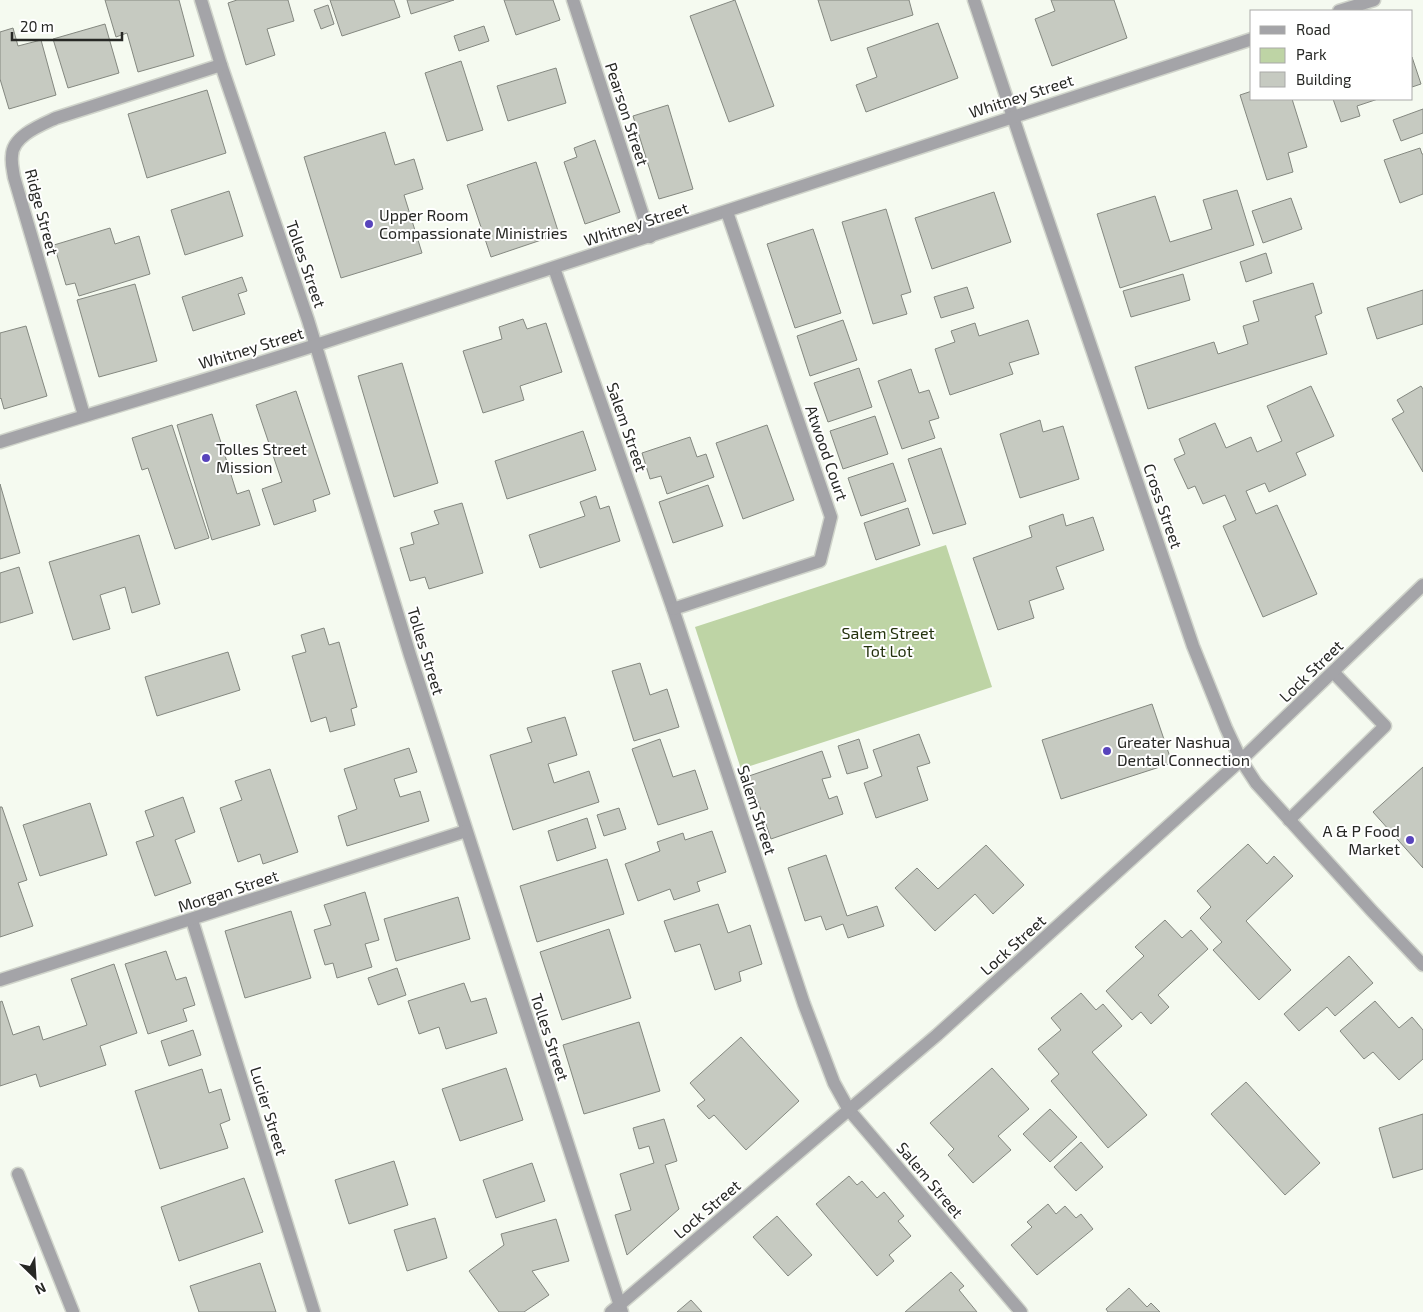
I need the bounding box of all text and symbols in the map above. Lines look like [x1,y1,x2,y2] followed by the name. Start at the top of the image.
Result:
[12,10,122,42] scale bar
[1250,10,1413,100] legend
[20,17,54,35] text: 20 m
[1296,20,1331,38] text: Road
[1296,45,1327,63] text: Park
[602,60,653,168] street label: Pearson Street
[966,70,1075,121] street label: Whitney Street
[1296,70,1352,88] text: Building
[22,167,63,257] street label: Ridge Street
[581,198,690,249] street label: Whitney Street
[379,205,568,242] place label: Upper Room Compassionate Ministries
[283,218,330,310] street label: Tolles Street
[363,218,375,230] marker: Upper Room Compassionate Ministries
[196,323,306,372] street label: Whitney Street
[603,380,652,474] street label: Salem Street
[802,403,853,503] street label: Atwood Court
[216,439,307,476] place label: Tolles Street Mission
[200,452,212,464] marker: Tolles Street Mission
[1140,461,1187,551] street label: Cross Street
[404,605,449,697] street label: Tolles Street
[841,623,935,660] park label: Salem Street Tot Lot
[1275,636,1346,706] street label: Lock Street
[1117,732,1250,769] place label: Greater Nashua Dental Connection
[1101,745,1113,757] marker: Greater Nashua Dental Connection
[734,763,781,857] street label: Salem Street
[1323,821,1400,858] place label: A & P Food Market
[1404,834,1416,846] marker: A & P Food Market
[175,865,280,916] street label: Morgan Street
[976,910,1049,979] street label: Lock Street
[527,991,574,1083] street label: Tolles Street
[247,1064,292,1158] street label: Lucier Street
[893,1138,968,1221] street label: Salem Street
[669,1175,744,1242] street label: Lock Street
[10,1252,60,1302] north arrow
[33,1279,49,1299] text: N

